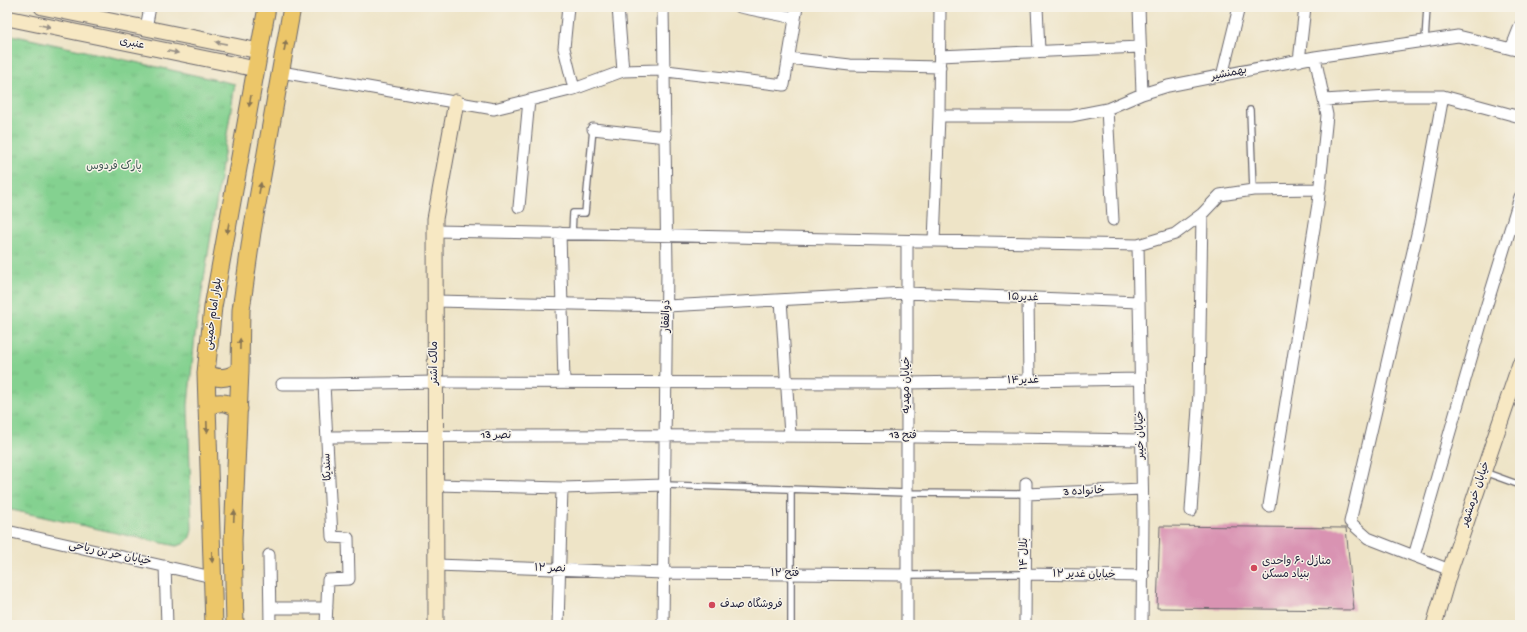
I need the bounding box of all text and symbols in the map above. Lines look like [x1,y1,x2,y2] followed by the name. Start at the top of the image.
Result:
[39,24,51,30] one-way arrow
[119,36,145,52] street label: عنبری
[215,40,227,46] one-way arrow
[283,40,289,52] one-way arrow
[166,49,179,55] one-way arrow
[1209,65,1248,84] street label: بهمنشیر
[247,94,253,107] one-way arrow
[86,160,142,173] park label: پارک فردوس
[257,182,263,194] one-way arrow
[224,222,230,235] one-way arrow
[202,277,226,351] street label: بلوار امام خمینی
[1007,291,1039,305] street label: غدیر۱۵
[660,299,673,334] street label: ذوالفقار
[237,338,244,350] one-way arrow
[428,341,441,386] street label: مالک اشتر
[900,356,913,414] street label: خیابان مهدیه
[1007,375,1039,387] street label: غدیر۱۴
[1134,411,1147,460] street label: خیابان خیبر
[204,421,211,433] one-way arrow
[888,429,917,442] street label: فتح 13
[480,430,511,442] street label: نصر 13
[320,453,335,481] street label: سندیکا
[1458,460,1493,529] street label: خیابان خرمشهر
[1062,484,1105,499] street label: خانواده 3
[231,509,237,522] one-way arrow
[68,538,152,569] street label: خیابان حر بن ریاحی
[1018,538,1031,570] street label: بلال ۱۴
[208,551,215,563] one-way arrow
[1262,555,1331,581] place label: منازل ۶۰ واحدی بنیاد مسکن
[534,562,566,576] street label: نصر ۱۲
[1249,563,1259,573] marker: منازل ۶۰ واحدی بنیاد مسکن
[771,567,799,580] street label: فتح ۱۲
[1052,567,1116,582] street label: خیابان غدیر ۱۲
[720,597,783,611] place label: فروشگاه صدف
[707,600,717,610] marker: فروشگاه صدف

